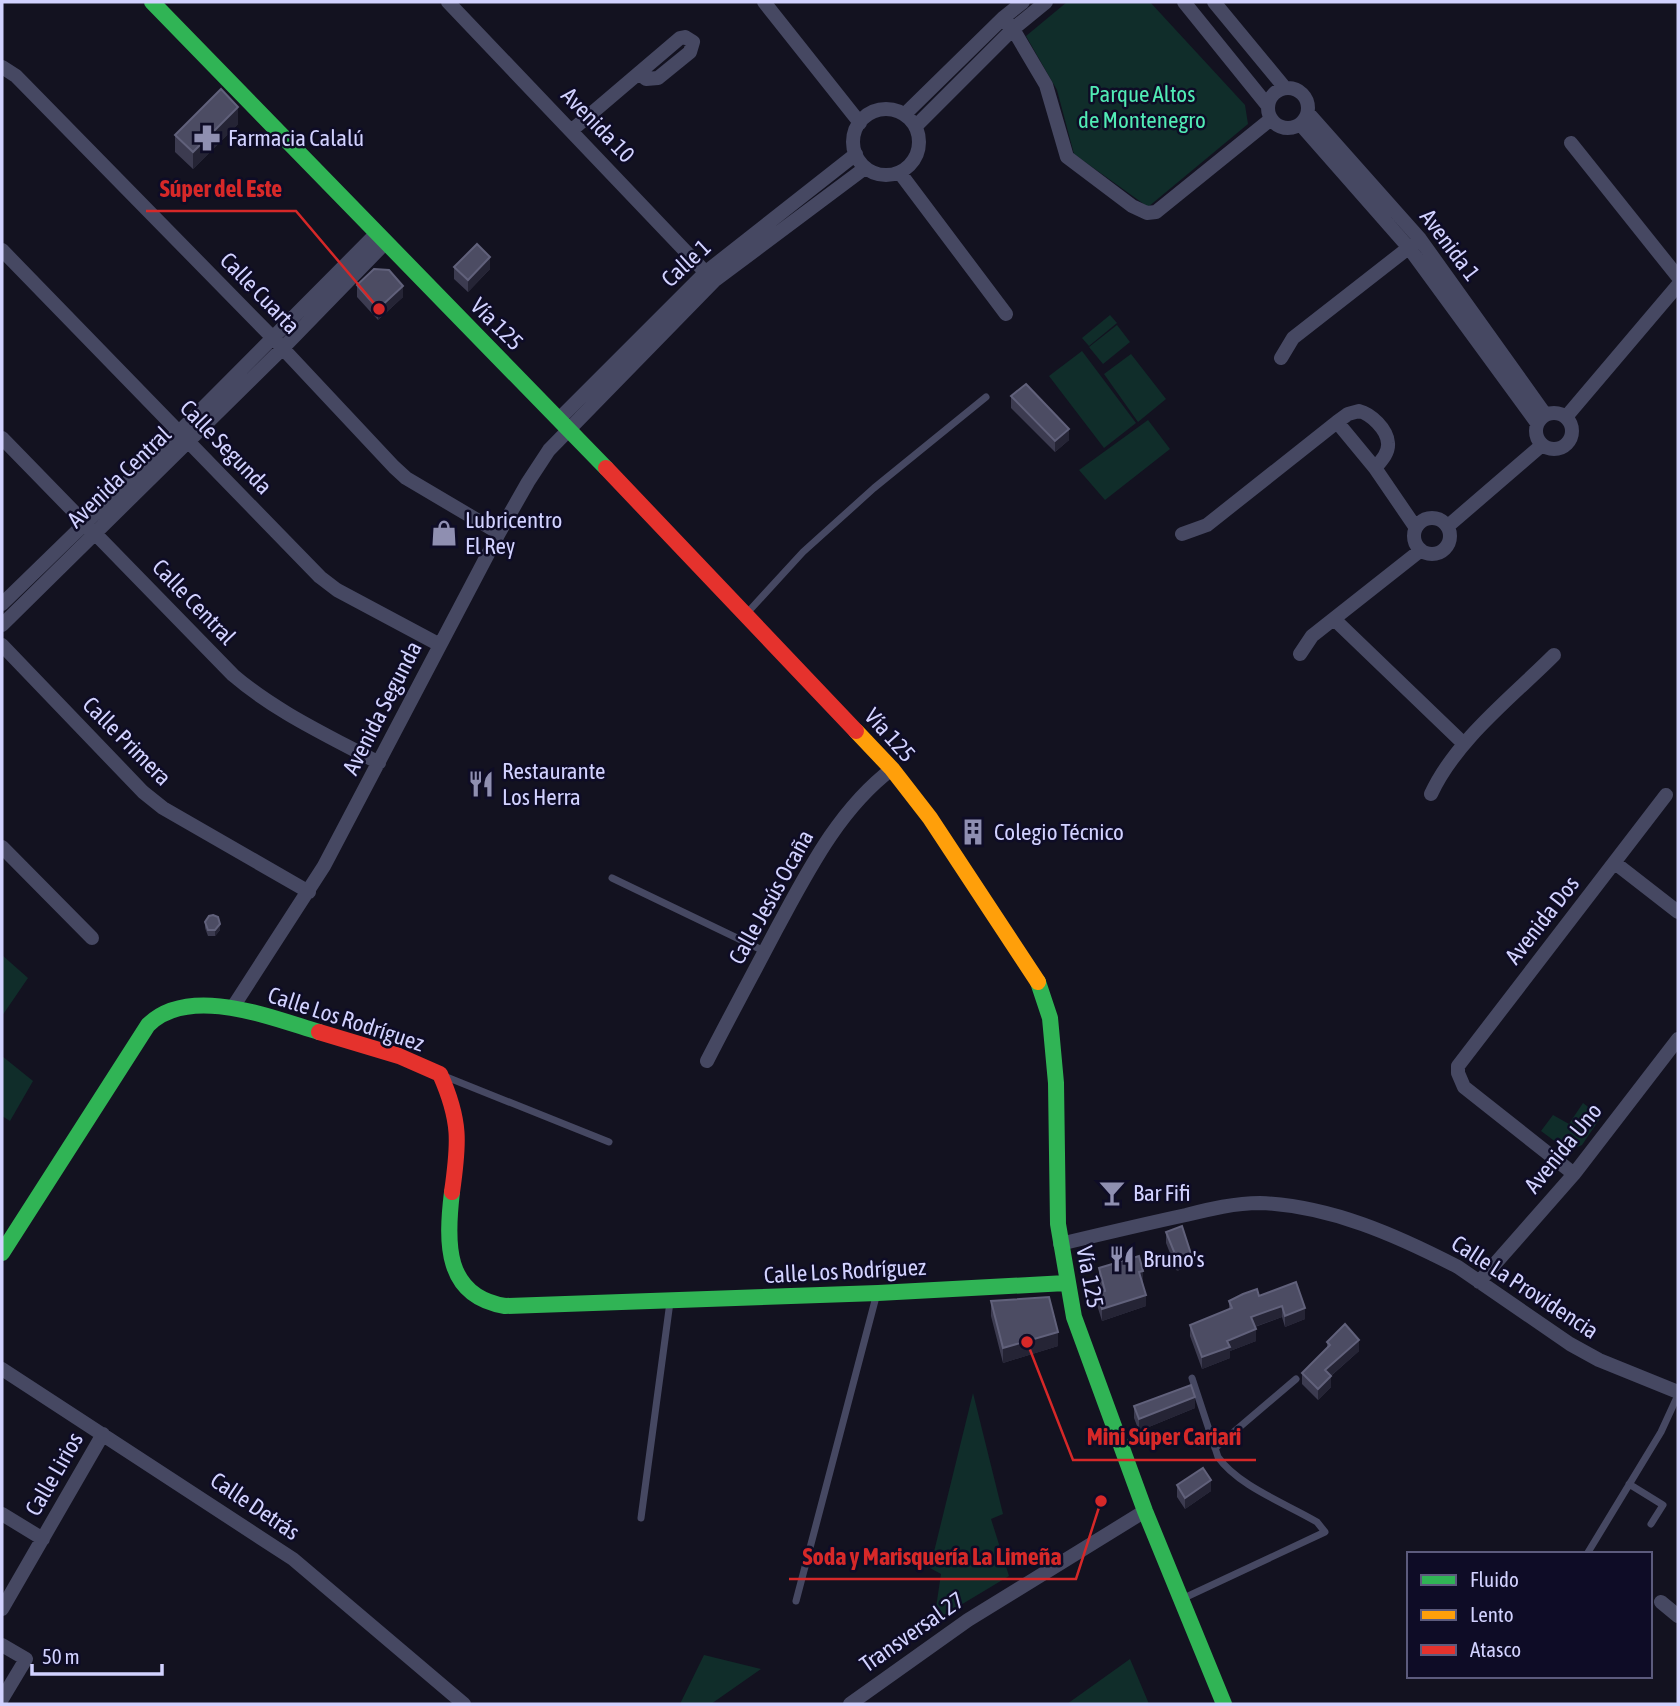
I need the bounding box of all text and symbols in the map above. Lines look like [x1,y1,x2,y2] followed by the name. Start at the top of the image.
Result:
[1078,81,1206,133] park label: Parque Altos de Montenegro
[556,82,640,168] street label: Avenida 10
[192,123,222,153] pharmacy icon: Farmacia Calalú
[228,125,364,151] place label: Farmacia Calalú
[146,166,296,211] callout: Súper del Este
[160,175,282,202] text: Súper del Este
[1415,204,1485,286] street label: Avenida 1
[656,234,716,292] street label: Calle 1
[215,247,305,339] street label: Calle Cuarta
[466,293,528,355] street label: Vía 125
[175,395,277,499] street label: Calle Segunda
[62,421,176,533] street label: Avenida Central
[465,507,562,559] place label: Lubricentro El Rey
[429,518,459,548] shop icon: Lubricentro El Rey
[147,554,241,650] street label: Calle Central
[337,637,427,779] street label: Avenida Segunda
[78,692,176,790] street label: Calle Primera
[859,703,921,767] street label: Vía 125
[502,758,606,810] place label: Restaurante Los Herra
[466,769,496,799] restaurant icon: Restaurante Los Herra
[958,817,988,847] building icon: Colegio Técnico
[994,819,1124,845] place label: Colegio Técnico
[723,825,819,969] street label: Calle Jesús Ocaña
[1500,871,1584,969] street label: Avenida Dos
[265,982,427,1056] street label: Calle Los Rodríguez
[1519,1098,1607,1198] street label: Avenida Uno
[1097,1178,1127,1208] bar icon: Bar Fifi
[1133,1180,1191,1206] place label: Bar Fifi
[1447,1230,1603,1344] street label: Calle La Providencia
[1071,1244,1109,1310] street label: Vía 125
[1107,1244,1137,1274] restaurant icon: Bruno's
[1143,1246,1205,1272] place label: Bruno's
[763,1254,927,1288] street label: Calle Los Rodríguez
[1073,1415,1256,1460] callout: Mini Súper Cariari
[1087,1423,1241,1450] text: Mini Súper Cariari
[20,1428,88,1520] street label: Calle Lirios
[206,1467,304,1545] street label: Calle Detrás
[789,1534,1076,1579] callout: Soda y Marisquería La Limeña
[802,1543,1062,1570] text: Soda y Marisquería La Limeña
[1407,1552,1652,1678] legend
[1470,1567,1519,1591] text: Fluido
[855,1587,969,1677] street label: Transversal 27
[1470,1602,1514,1626] text: Lento
[32,1632,161,1676] scale bar
[1470,1637,1521,1661] text: Atasco
[42,1644,80,1668] text: 50 m

